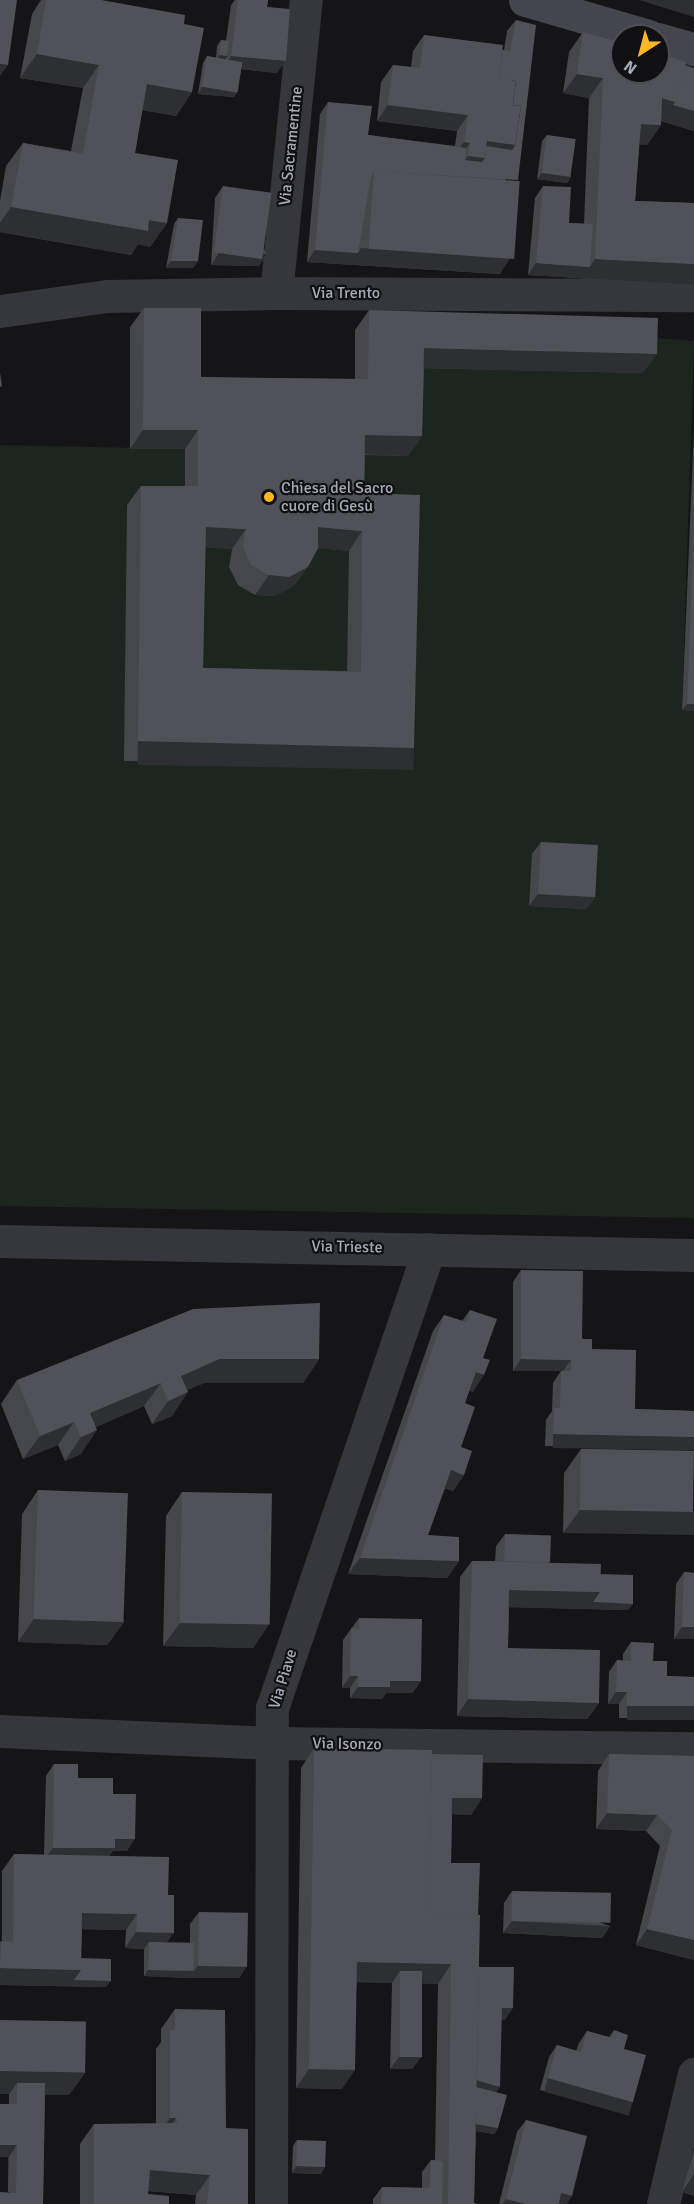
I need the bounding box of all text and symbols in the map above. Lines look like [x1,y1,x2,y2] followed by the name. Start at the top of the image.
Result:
[610,24,670,84] north arrow
[620,56,641,78] text: N
[275,85,307,207] street label: Via Sacramentine
[312,283,380,303] street label: Via Trento
[281,478,393,516] place label: Chiesa del Sacro cuore di Gesù
[262,490,276,504] marker: Chiesa del Sacro cuore di Gesù
[311,1237,383,1257] street label: Via Trieste
[265,1647,301,1711] street label: Via Piave
[312,1734,382,1754] street label: Via Isonzo

